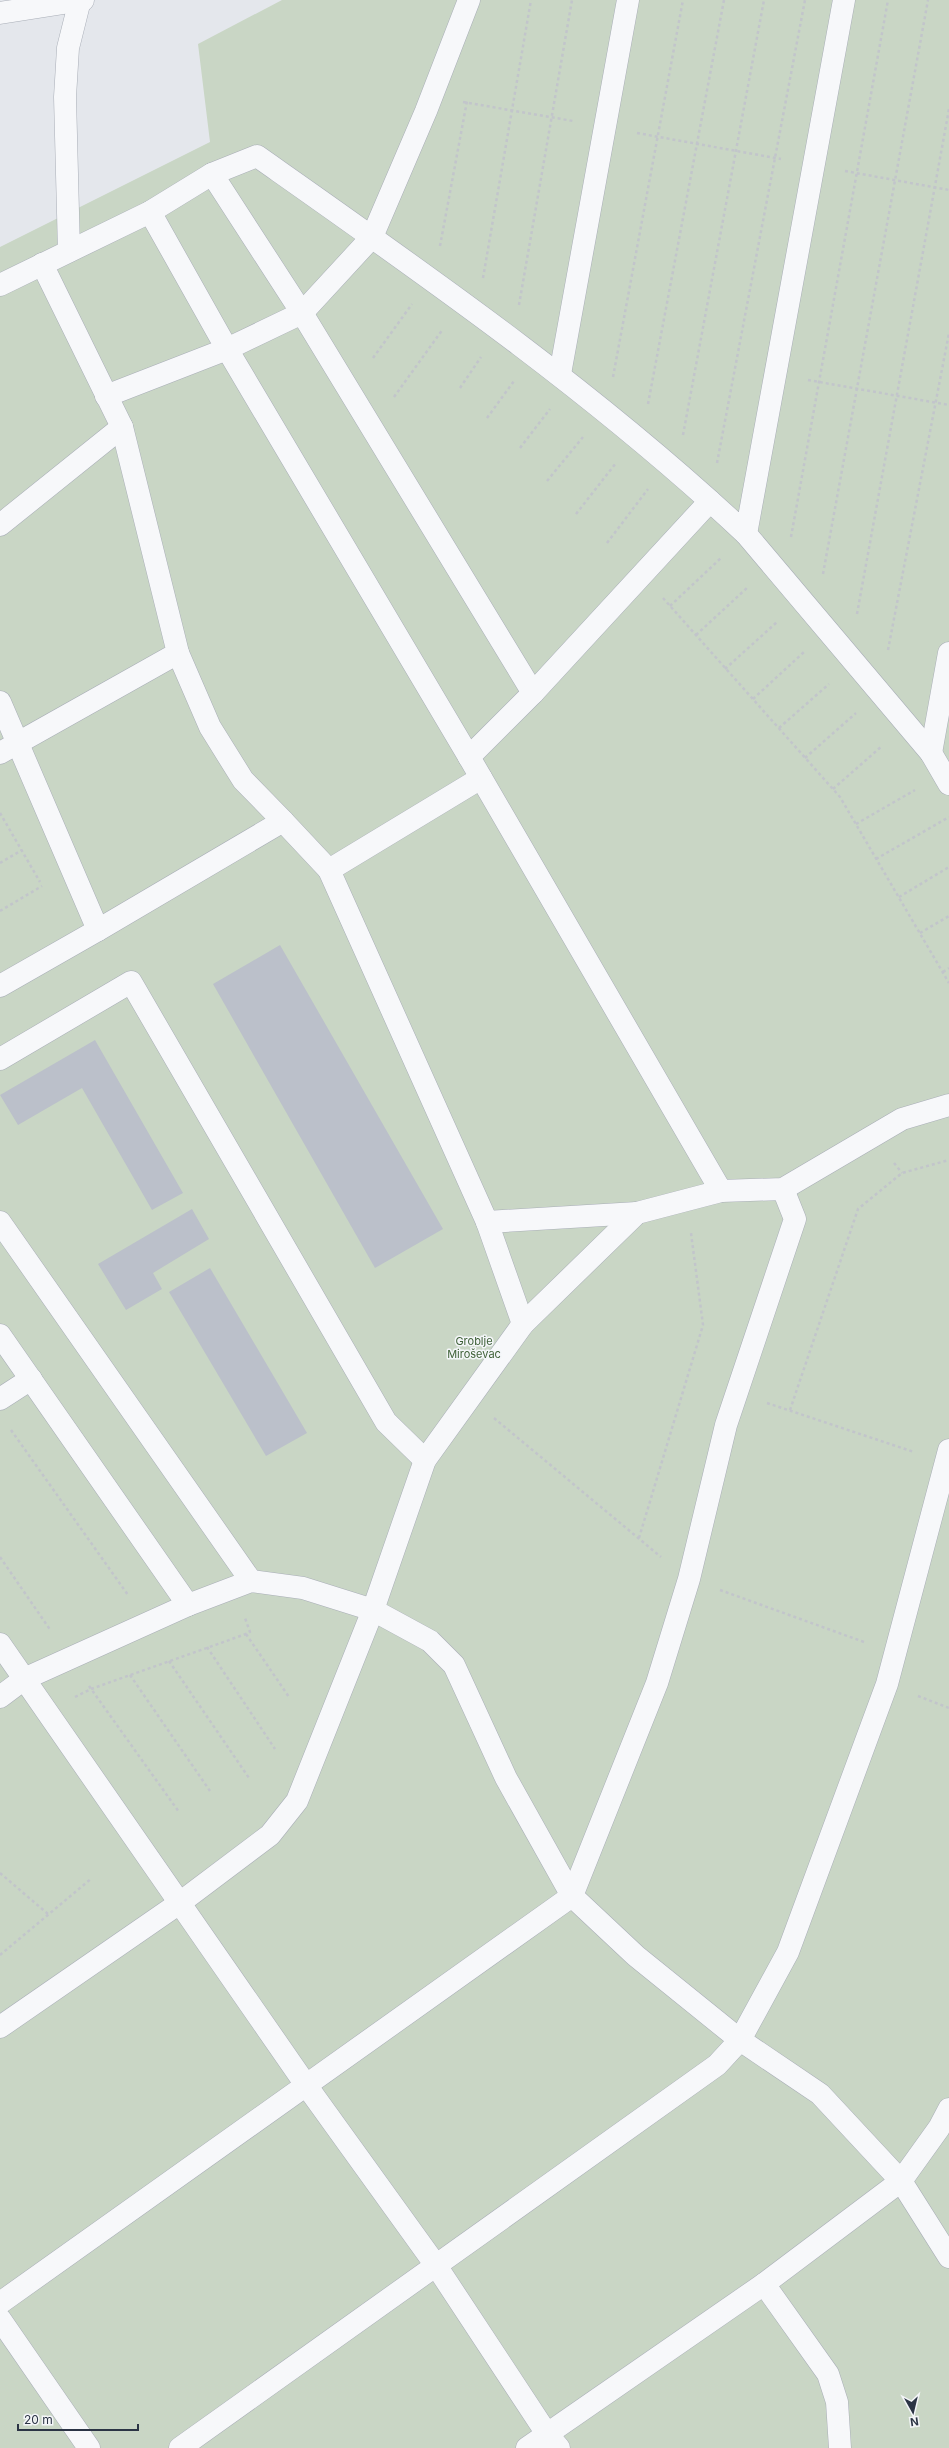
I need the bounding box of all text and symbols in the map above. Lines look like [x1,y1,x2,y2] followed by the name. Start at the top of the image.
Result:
[447,1334,501,1361] park label: Groblje Miroševac
[893,2392,933,2432] north arrow
[18,2406,138,2432] scale bar
[24,2412,53,2427] text: 20 m
[909,2414,920,2429] text: N

